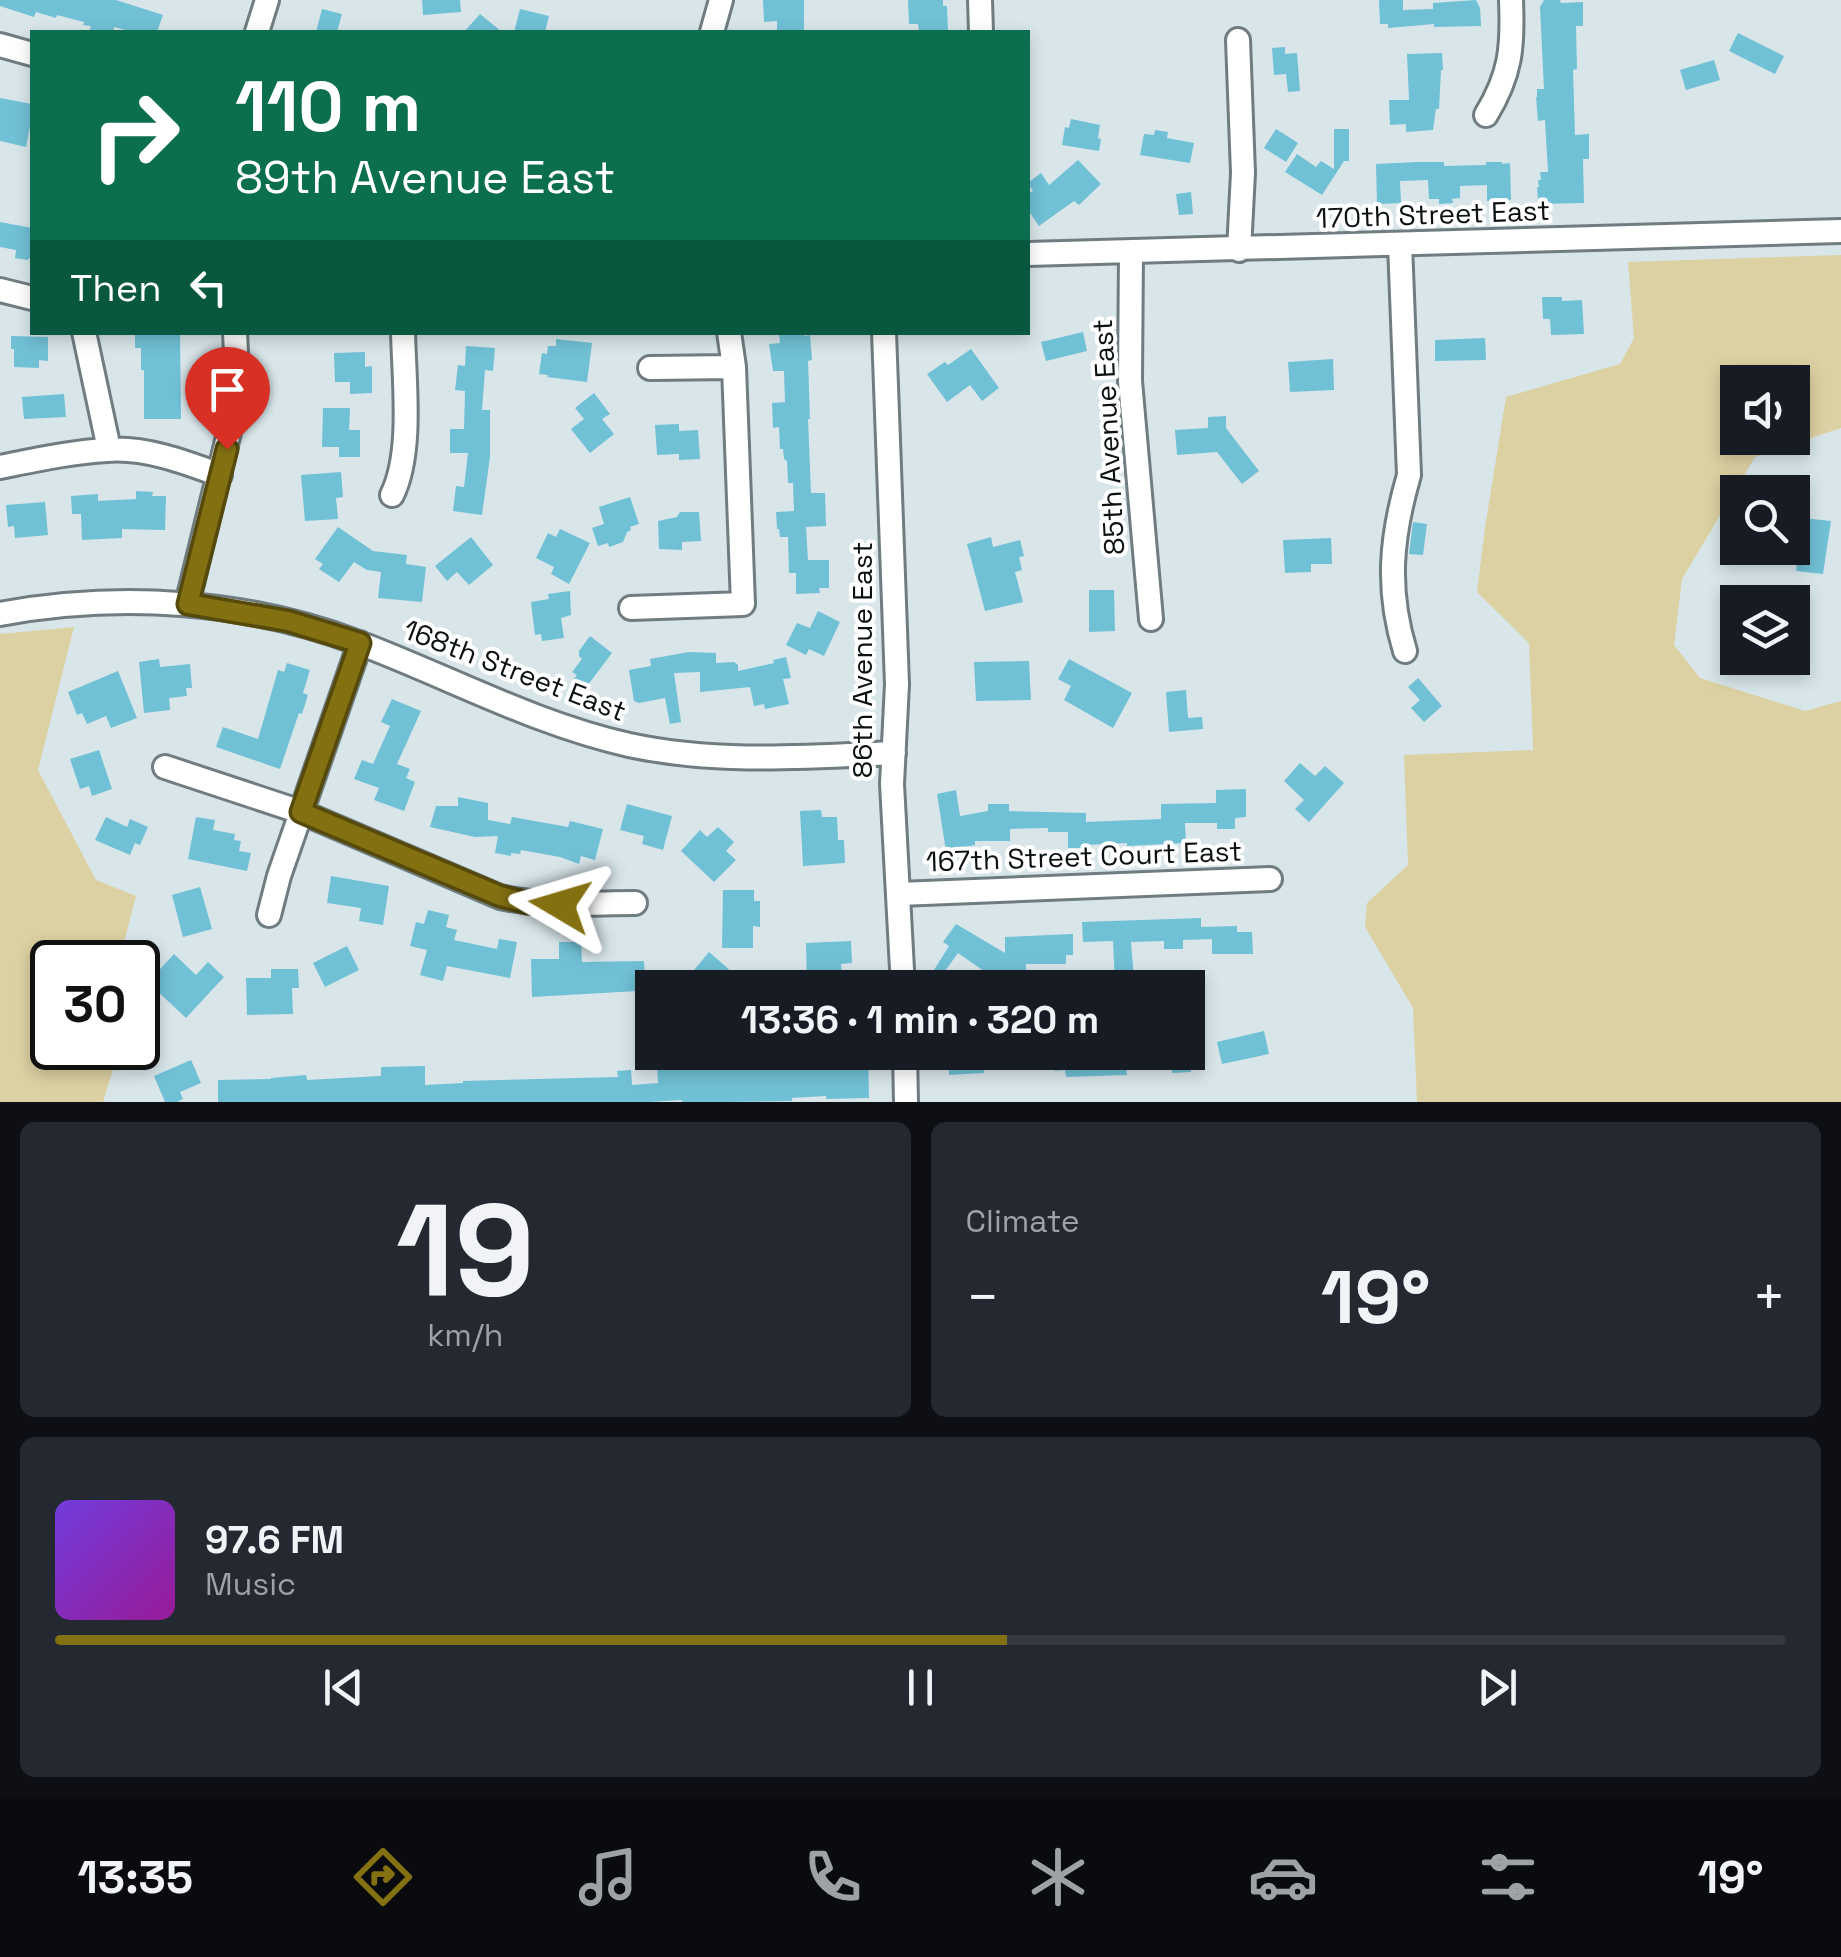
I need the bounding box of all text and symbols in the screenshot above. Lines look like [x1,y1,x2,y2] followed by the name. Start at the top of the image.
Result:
[235,62,421,151] text: 110 m
[70,70,200,200] icon: right
[235,149,615,206] text: 89th Avenue East
[1315,192,1551,236] street label: 170th Street East
[181,260,236,315] icon: left
[70,264,161,312] text: Then
[1084,318,1132,556] street label: 85th Avenue East
[185,347,270,450] pin
[200,362,255,417] icon: arrive
[1720,365,1810,675] map controls
[1720,365,1810,455] button: sound
[1720,475,1810,565] button: search
[844,542,880,778] street label: 86th Avenue East
[1720,585,1810,675] button: layers
[399,611,631,729] street label: 168th Street East
[925,832,1243,880] street label: 167th Street Court East
[508,853,612,957] position arrow
[30,940,160,1070] speed limit sign: 30
[741,996,1099,1044] text: 13:36 · 1 min · 320 m
[396,1167,535,1333] text: 19
[966,1201,1080,1241] text: Climate
[1321,1249,1431,1345] text: 19°
[966,1262,1000,1332] text: −
[1752,1262,1786,1332] text: +
[427,1315,503,1355] text: km/h
[205,1516,344,1564] text: 97.6 FM
[205,1564,296,1604] text: Music
[316,1660,371,1715] icon: previous
[893,1660,948,1715] icon: pause
[1470,1660,1525,1715] icon: next
[348,1842,418,1912] icon: directions
[573,1842,643,1912] icon: music
[798,1842,868,1912] icon: phone
[1023,1842,1093,1912] icon: climate
[1248,1842,1318,1912] icon: car
[1473,1842,1543,1912] icon: filters
[77,1849,193,1906] text: 13:35
[1698,1849,1764,1906] text: 19°

